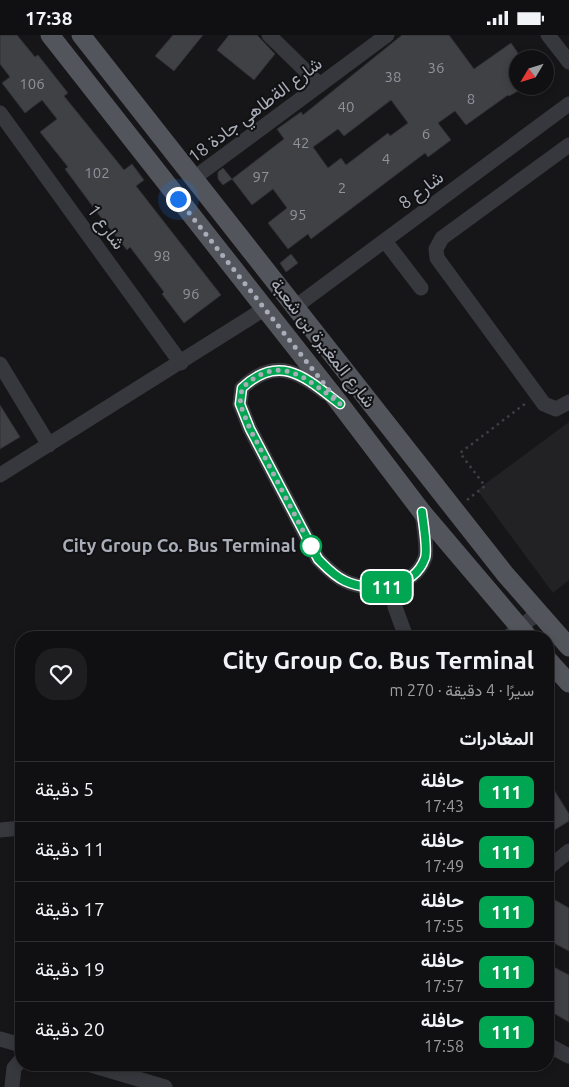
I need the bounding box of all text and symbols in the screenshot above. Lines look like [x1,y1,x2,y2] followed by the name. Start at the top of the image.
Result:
[25,7,73,29] text: 17:38
[509,50,554,95] north arrow
[509,50,554,95] map controls
[184,52,329,171] street label: شارع الةطاهي جادة 18
[428,59,444,76] house number: 36
[385,68,401,85] house number: 38
[19,75,45,92] house number: 106
[467,90,475,107] house number: 8
[338,98,354,115] house number: 40
[422,125,430,142] house number: 6
[293,134,309,151] house number: 42
[382,150,390,167] house number: 4
[84,164,110,181] house number: 102
[394,166,448,215] street label: شارع 8
[253,168,269,185] house number: 97
[338,179,346,196] house number: 2
[166,187,191,212] your location
[81,200,130,254] street label: شارع 1
[290,206,306,223] house number: 95
[154,247,170,264] house number: 98
[265,274,380,413] street label: شارع المغيرة بن شعبة
[183,285,199,302] house number: 96
[62,535,297,555] place label: City Group Co. Bus Terminal
[300,535,322,557] marker: City Group Co. Bus Terminal
[358,571,416,603] line badge: 111
[372,577,402,597] text: 111
[222,647,534,674] text: City Group Co. Bus Terminal
[35,648,87,700] button: heart
[389,681,534,699] text: سيرًا · 4 دقيقة · 270 m
[459,727,534,749] text: المغادرات
[421,769,464,791] text: حافلة
[35,778,94,800] text: 5 دقيقة
[491,782,522,802] text: 111
[424,797,464,815] text: 17:43
[421,829,464,851] text: حافلة
[35,838,105,860] text: 11 دقيقة
[491,842,522,862] text: 111
[424,857,464,875] text: 17:49
[421,889,464,911] text: حافلة
[35,898,105,920] text: 17 دقيقة
[491,902,522,922] text: 111
[424,917,464,935] text: 17:55
[421,949,464,971] text: حافلة
[35,958,105,980] text: 19 دقيقة
[491,962,522,982] text: 111
[424,977,464,995] text: 17:57
[421,1009,464,1031] text: حافلة
[35,1018,105,1040] text: 20 دقيقة
[491,1022,522,1042] text: 111
[424,1037,464,1055] text: 17:58

